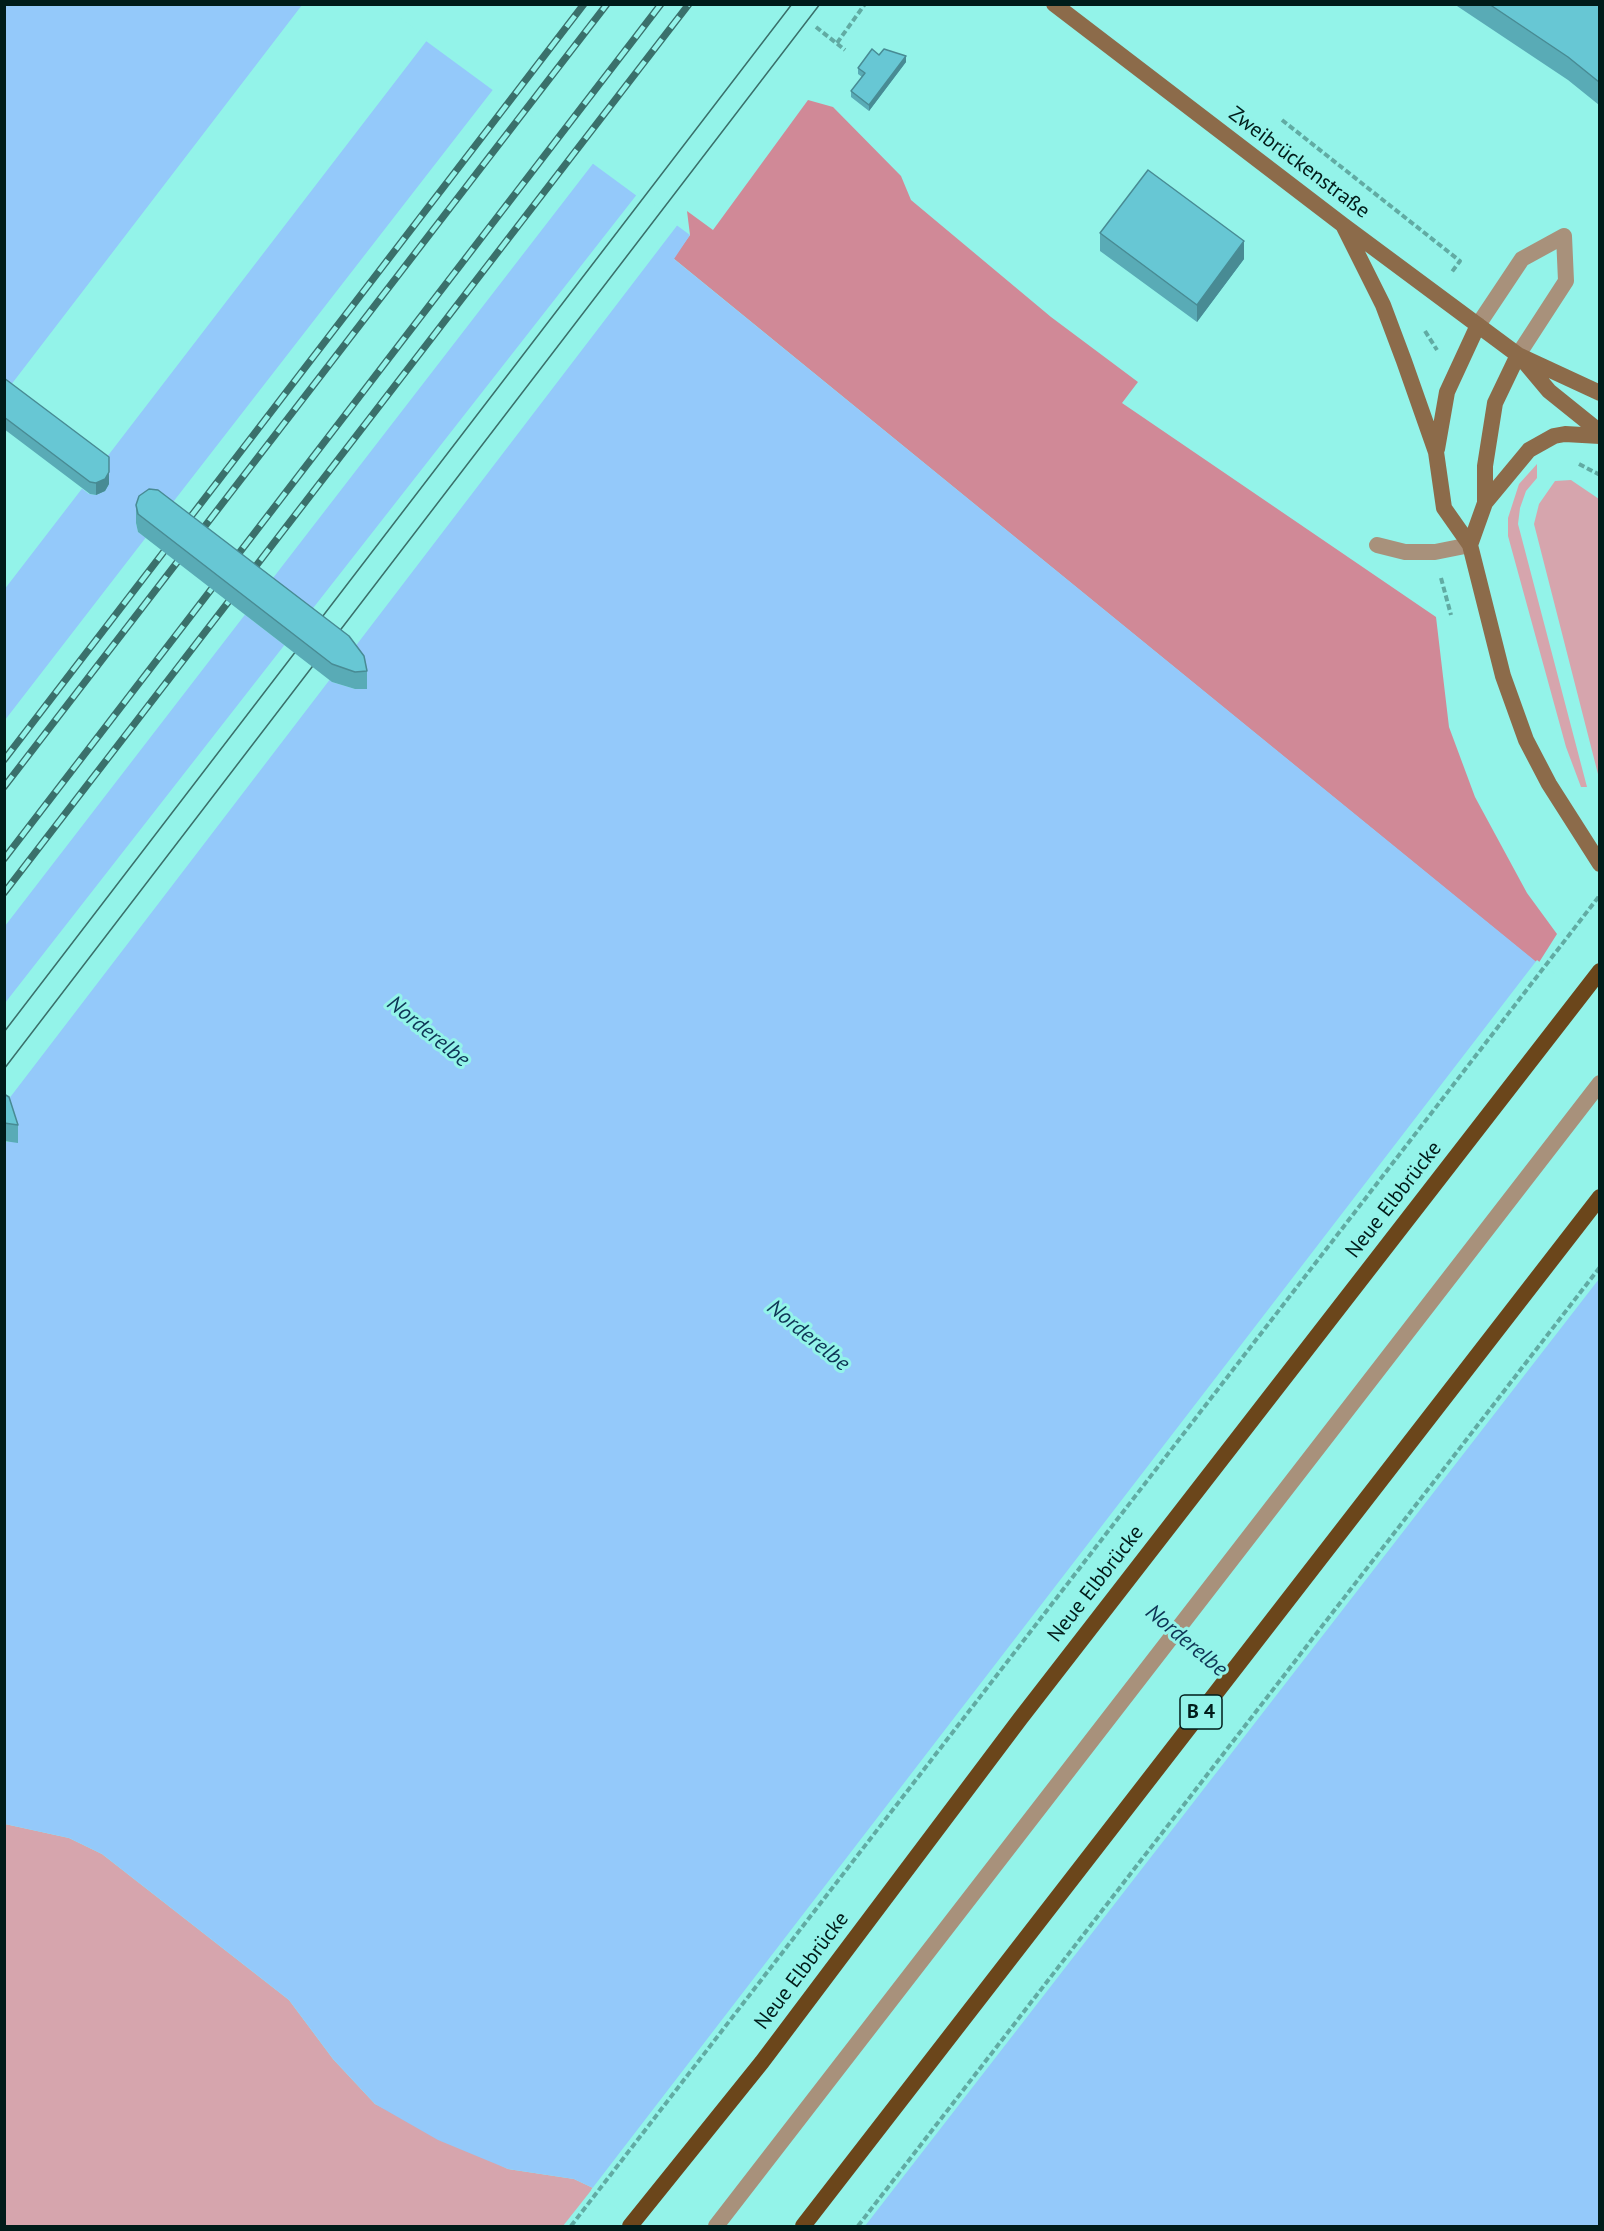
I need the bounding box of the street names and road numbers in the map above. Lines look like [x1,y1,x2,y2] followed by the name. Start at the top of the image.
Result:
[1223,102,1375,224] street label: Zweibrückenstraße
[1341,1137,1447,1263] street label: Neue Elbbrücke
[1043,1521,1149,1647] street label: Neue Elbbrücke
[1180,1695,1222,1729] road number: B 4
[750,1907,854,2035] street label: Neue Elbbrücke

